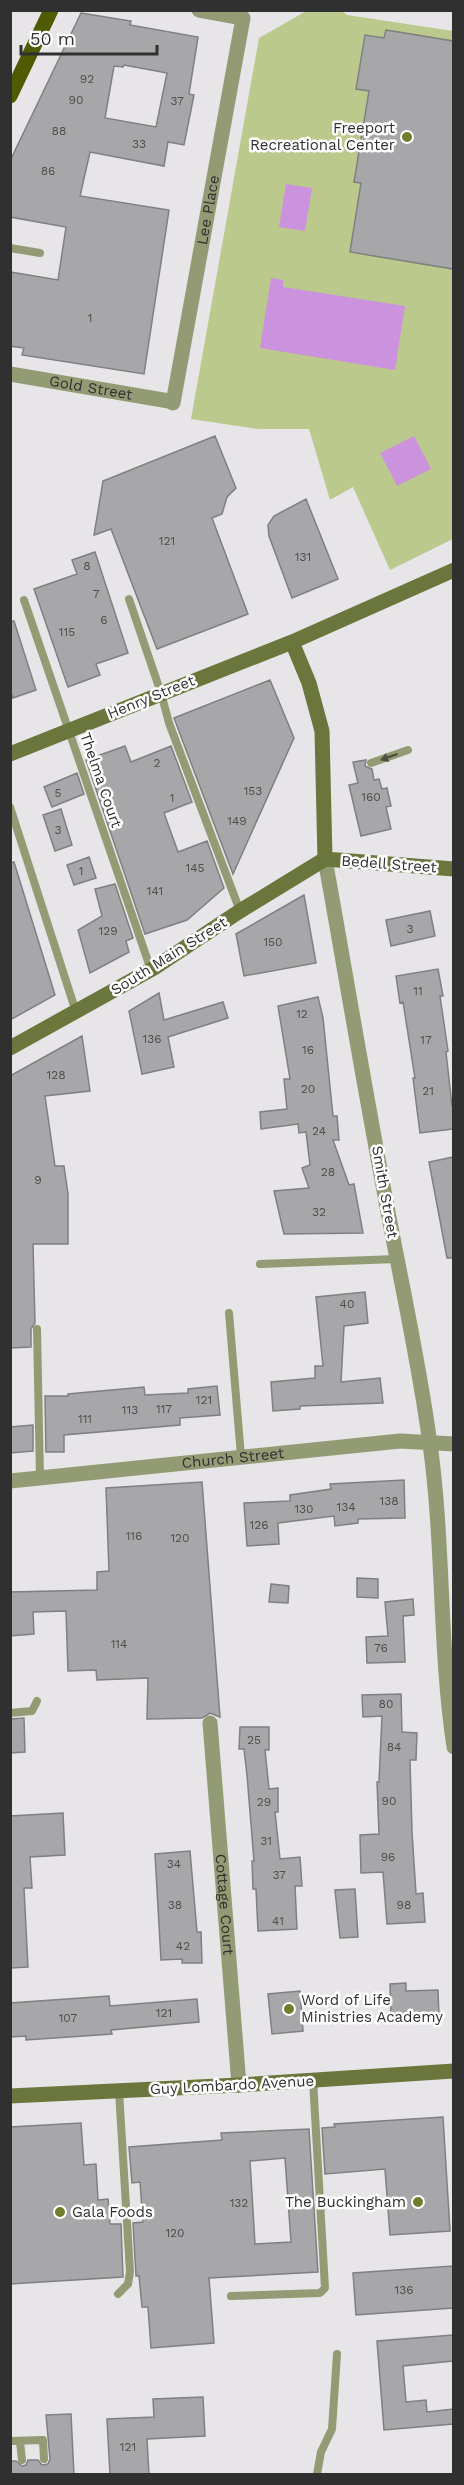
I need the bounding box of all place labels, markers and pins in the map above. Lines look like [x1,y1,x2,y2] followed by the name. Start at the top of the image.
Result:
[250,119,396,154] place label: Freeport Recreational Center
[400,130,414,144] marker: Freeport Recreational Center
[301,1991,443,2026] place label: Word of Life Ministries Academy
[282,2002,296,2016] marker: Word of Life Ministries Academy
[285,2193,406,2211] place label: The Buckingham
[411,2195,425,2209] marker: The Buckingham
[72,2203,153,2221] place label: Gala Foods
[53,2205,67,2219] marker: Gala Foods

